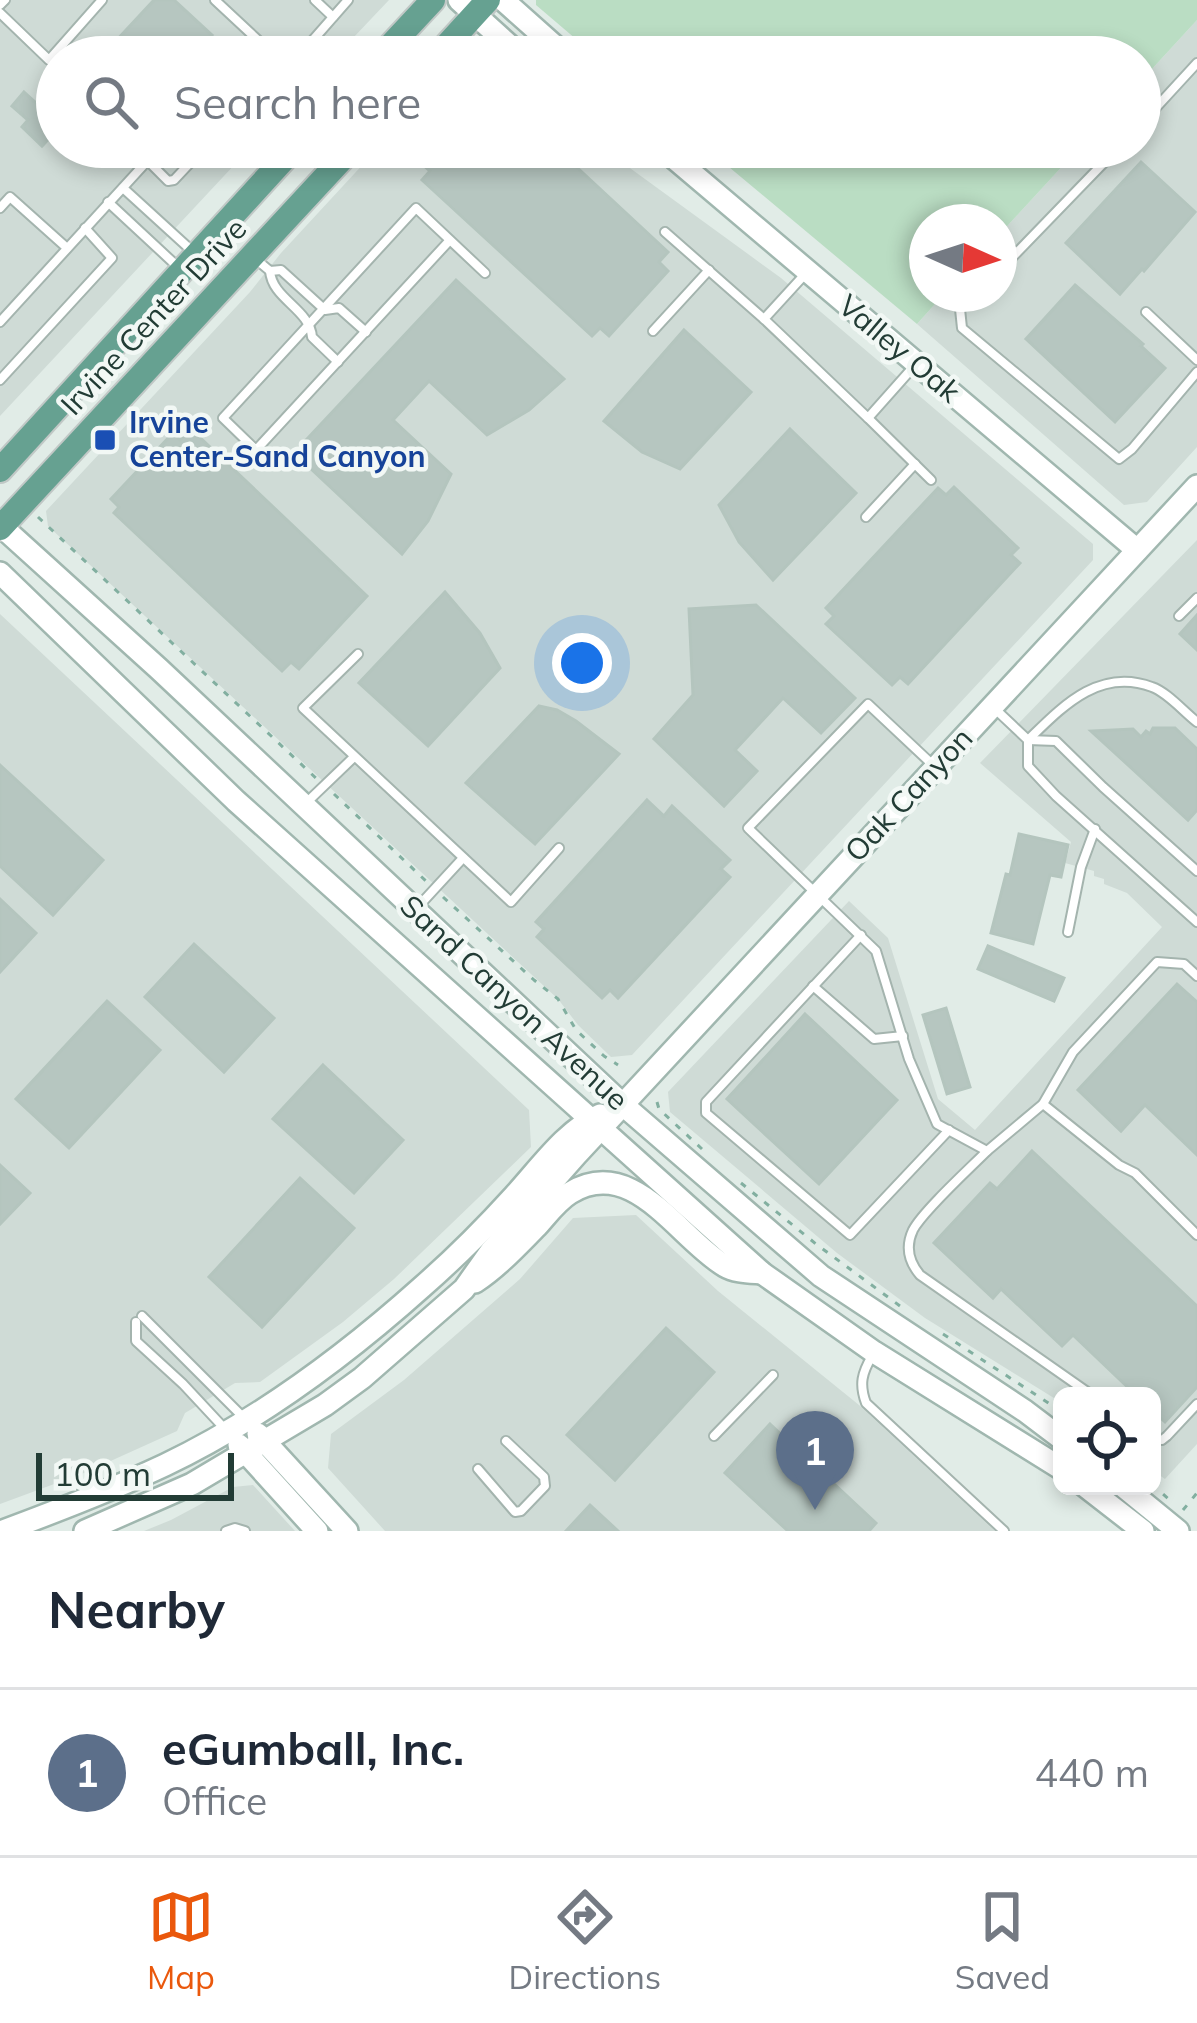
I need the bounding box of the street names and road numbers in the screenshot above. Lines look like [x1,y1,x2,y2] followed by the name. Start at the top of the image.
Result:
[52,210,254,423] street label: Irvine Center Drive
[831,286,969,411] street label: Valley Oak
[836,719,980,870] street label: Oak Canyon
[393,887,637,1118] street label: Sand Canyon Avenue

